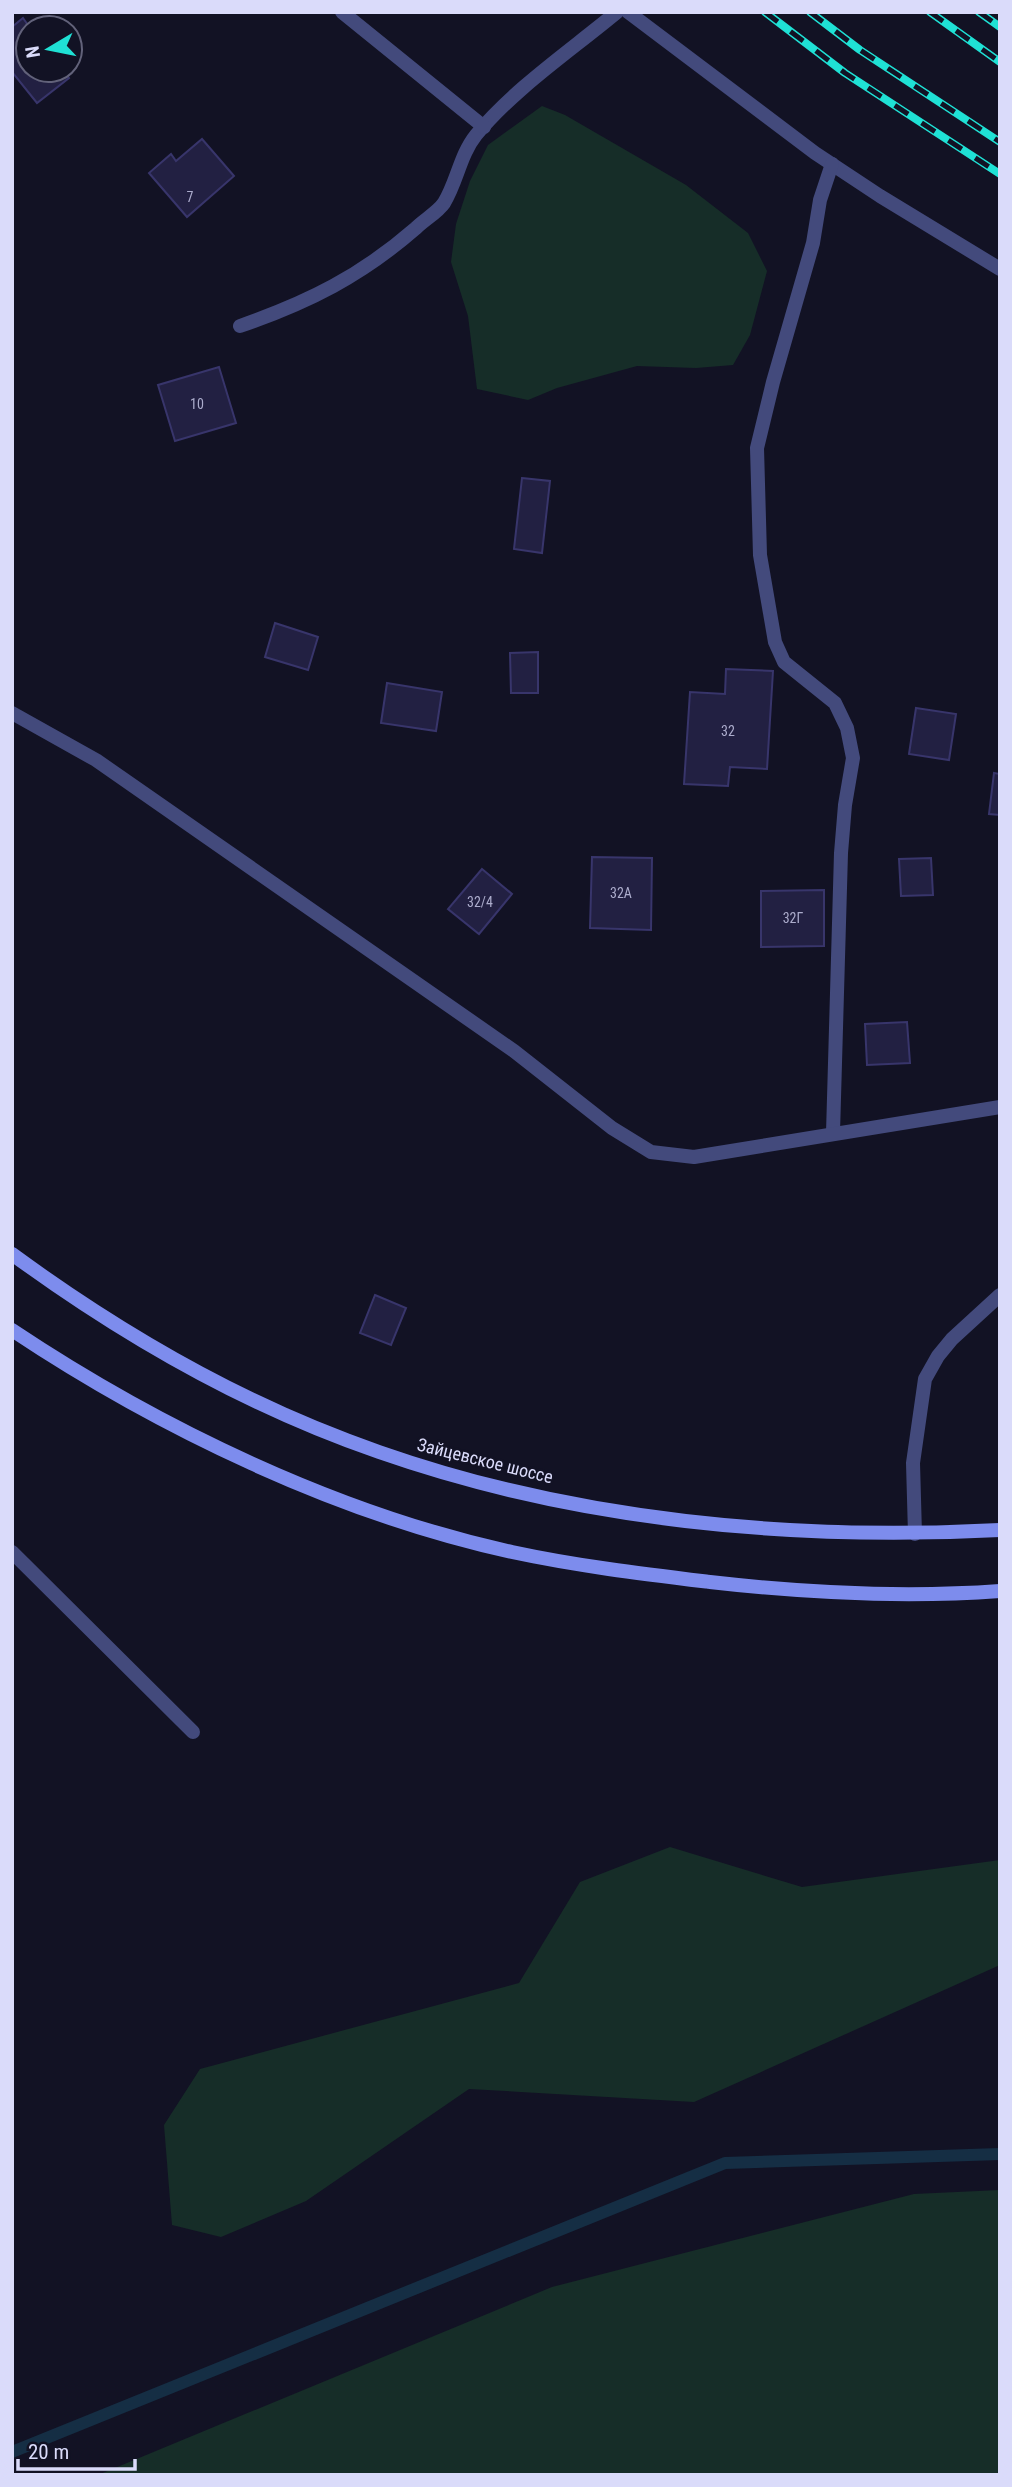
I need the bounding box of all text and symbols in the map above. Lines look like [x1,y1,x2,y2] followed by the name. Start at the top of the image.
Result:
[14,14,84,84] north arrow
[20,44,45,60] text: N
[187,189,194,205] house number: 7
[190,396,204,412] house number: 10
[721,723,735,739] house number: 32
[610,885,632,901] house number: 32А
[467,894,493,910] house number: 32/4
[783,910,803,926] house number: 32Г
[415,1433,555,1488] street label: Зайцевское шоссе
[18,2428,135,2472] scale bar
[28,2440,69,2464] text: 20 m

